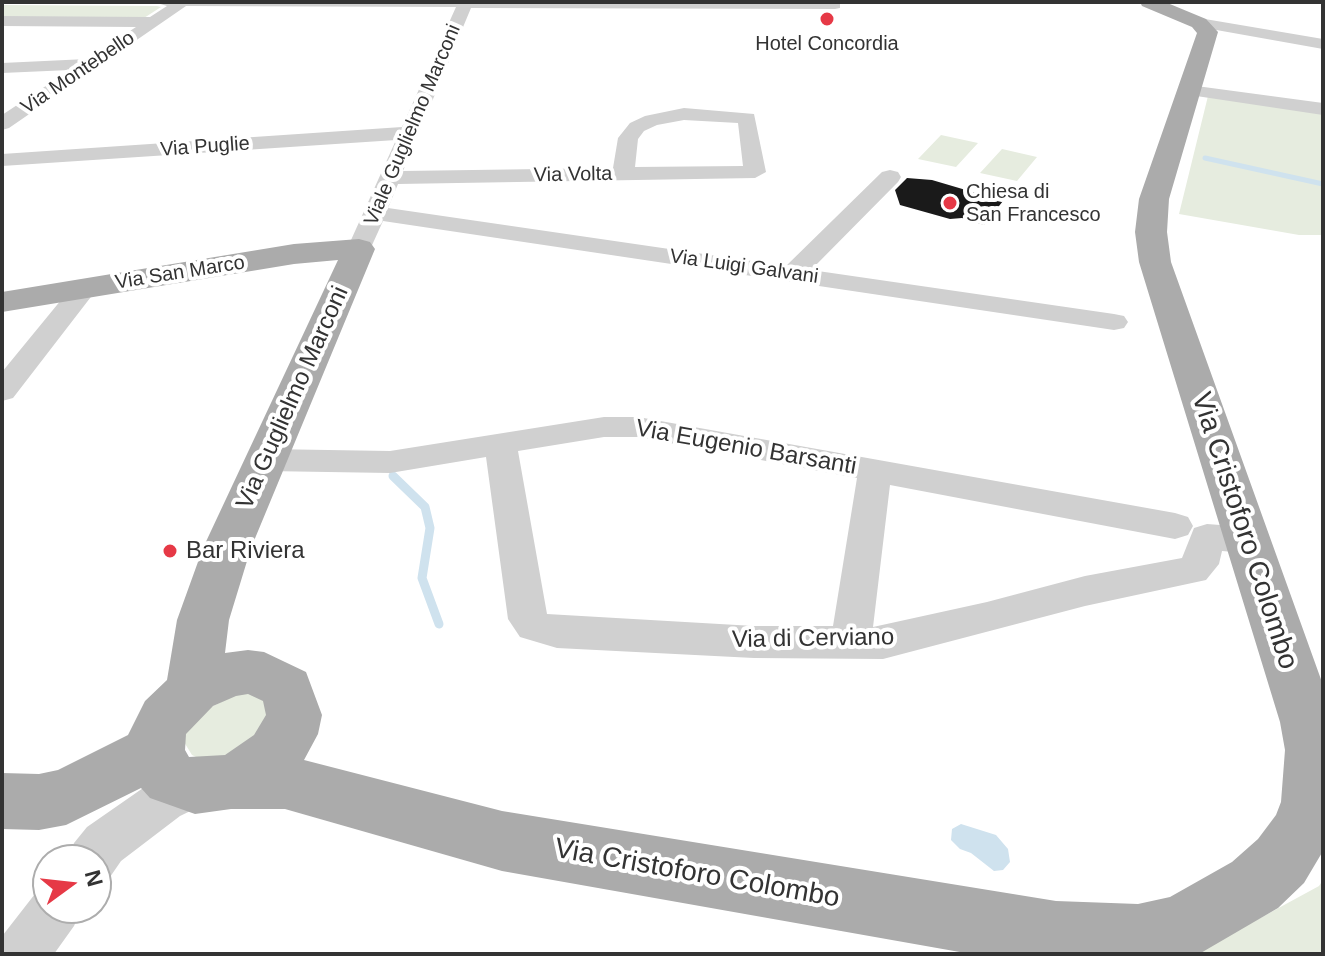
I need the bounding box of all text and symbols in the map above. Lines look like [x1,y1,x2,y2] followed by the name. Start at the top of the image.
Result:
[818,10,836,28] marker: Hotel Concordia
[360,21,466,229] street label: Viale Guglielmo Marconi
[17,26,139,120] street label: Via Montebello
[755,32,899,56] place label: Hotel Concordia
[159,132,251,162] street label: Via Puglie
[534,162,612,188] street label: Via Volta
[966,180,1101,227] place label: Chiesa di San Francesco
[941,194,959,212] marker: Chiesa di San Francesco
[668,245,820,289] street label: Via Luigi Galvani
[114,251,246,295] street label: Via San Marco
[231,282,355,514] street label: Via Guglielmo Marconi
[1183,388,1305,674] street label: Via Cristoforo Colombo
[633,414,859,482] street label: Via Eugenio Barsanti
[186,537,305,565] place label: Bar Riviera
[161,542,179,560] marker: Bar Riviera
[732,623,894,655] street label: Via di Cerviano
[552,832,842,916] street label: Via Cristoforo Colombo
[32,844,112,924] north arrow
[80,867,108,889] text: N

